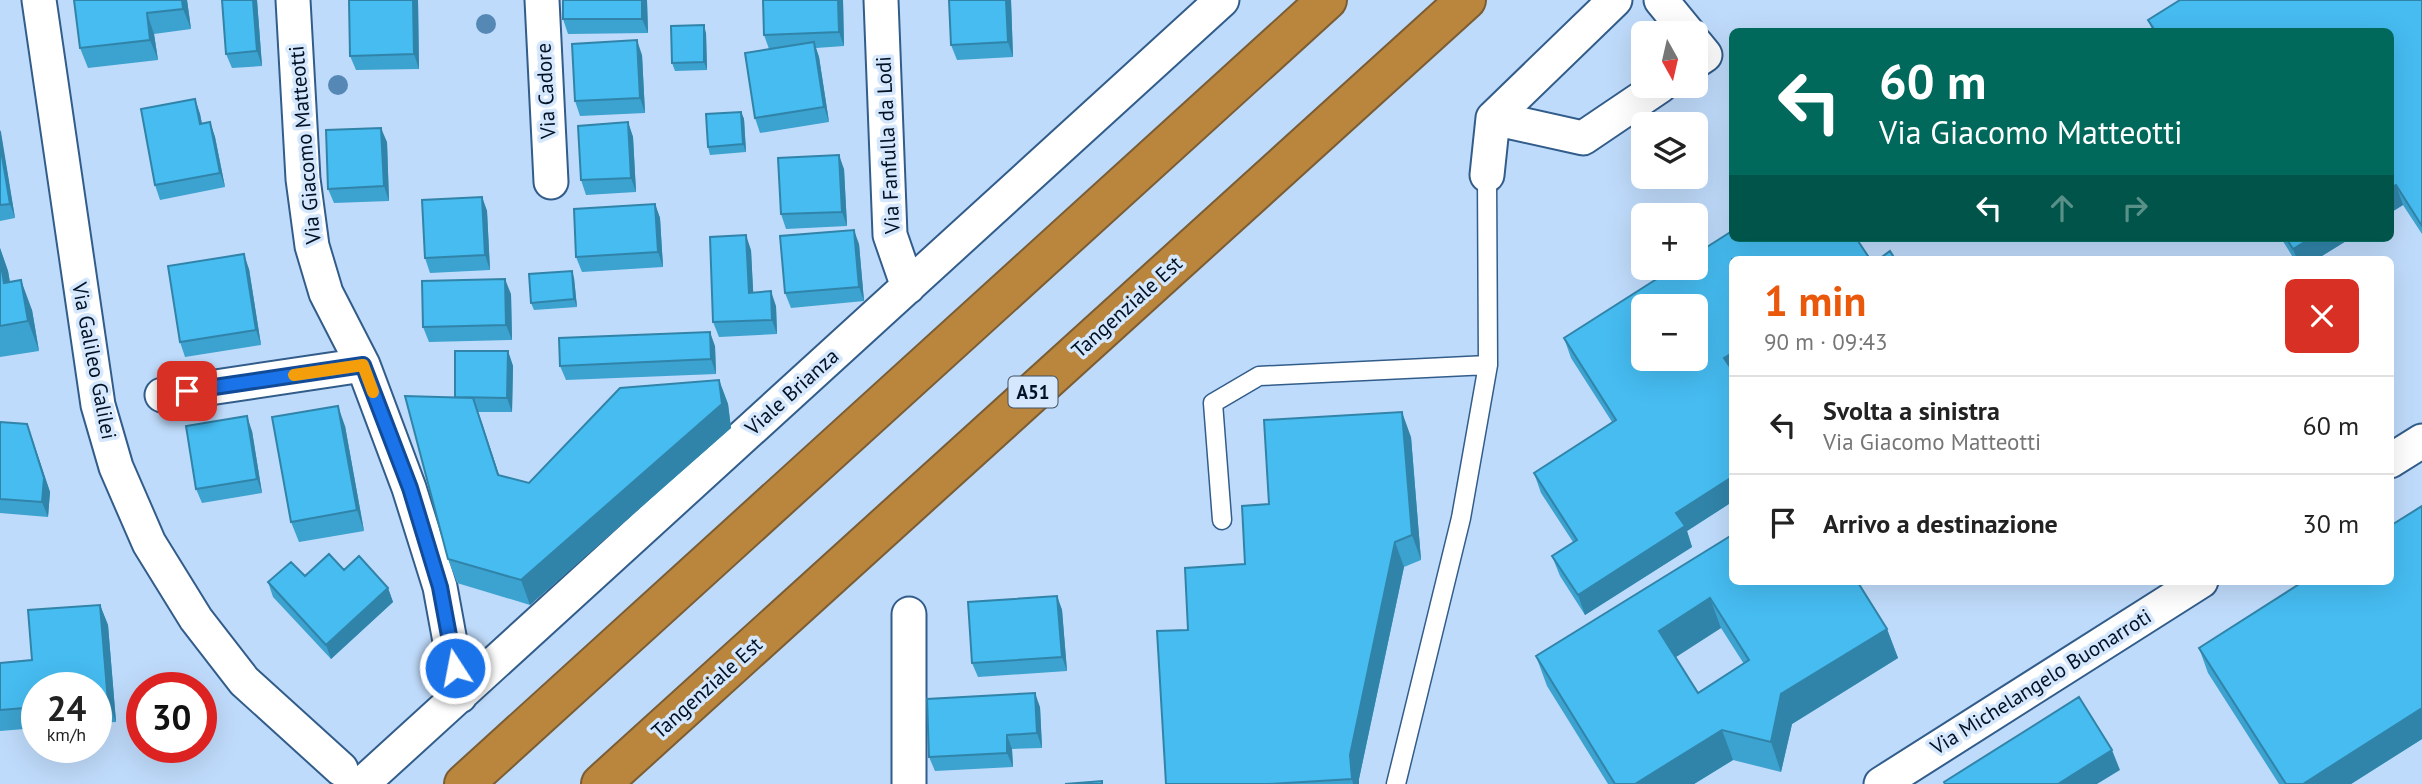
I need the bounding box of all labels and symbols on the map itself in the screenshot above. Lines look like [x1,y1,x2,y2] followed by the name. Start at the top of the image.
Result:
[1631,21,1708,98] north arrow
[530,42,562,141] street label: Via Cadore
[282,45,327,246] street label: Via Giacomo Matteotti
[869,56,906,235] street label: Via Fanfulla da Lodi
[1066,250,1188,363] street label: Tangenziale Est
[66,279,123,442] street label: Via Galileo Galilei
[738,342,844,442] street label: Viale Brianza
[157,361,217,421] pin
[1009,376,1058,408] road number: A51
[1924,602,2156,761] street label: Via Michelangelo Buonarroti
[418,631,492,705] position arrow
[646,631,768,744] street label: Tangenziale Est
[126,672,217,763] speed limit sign: 30

